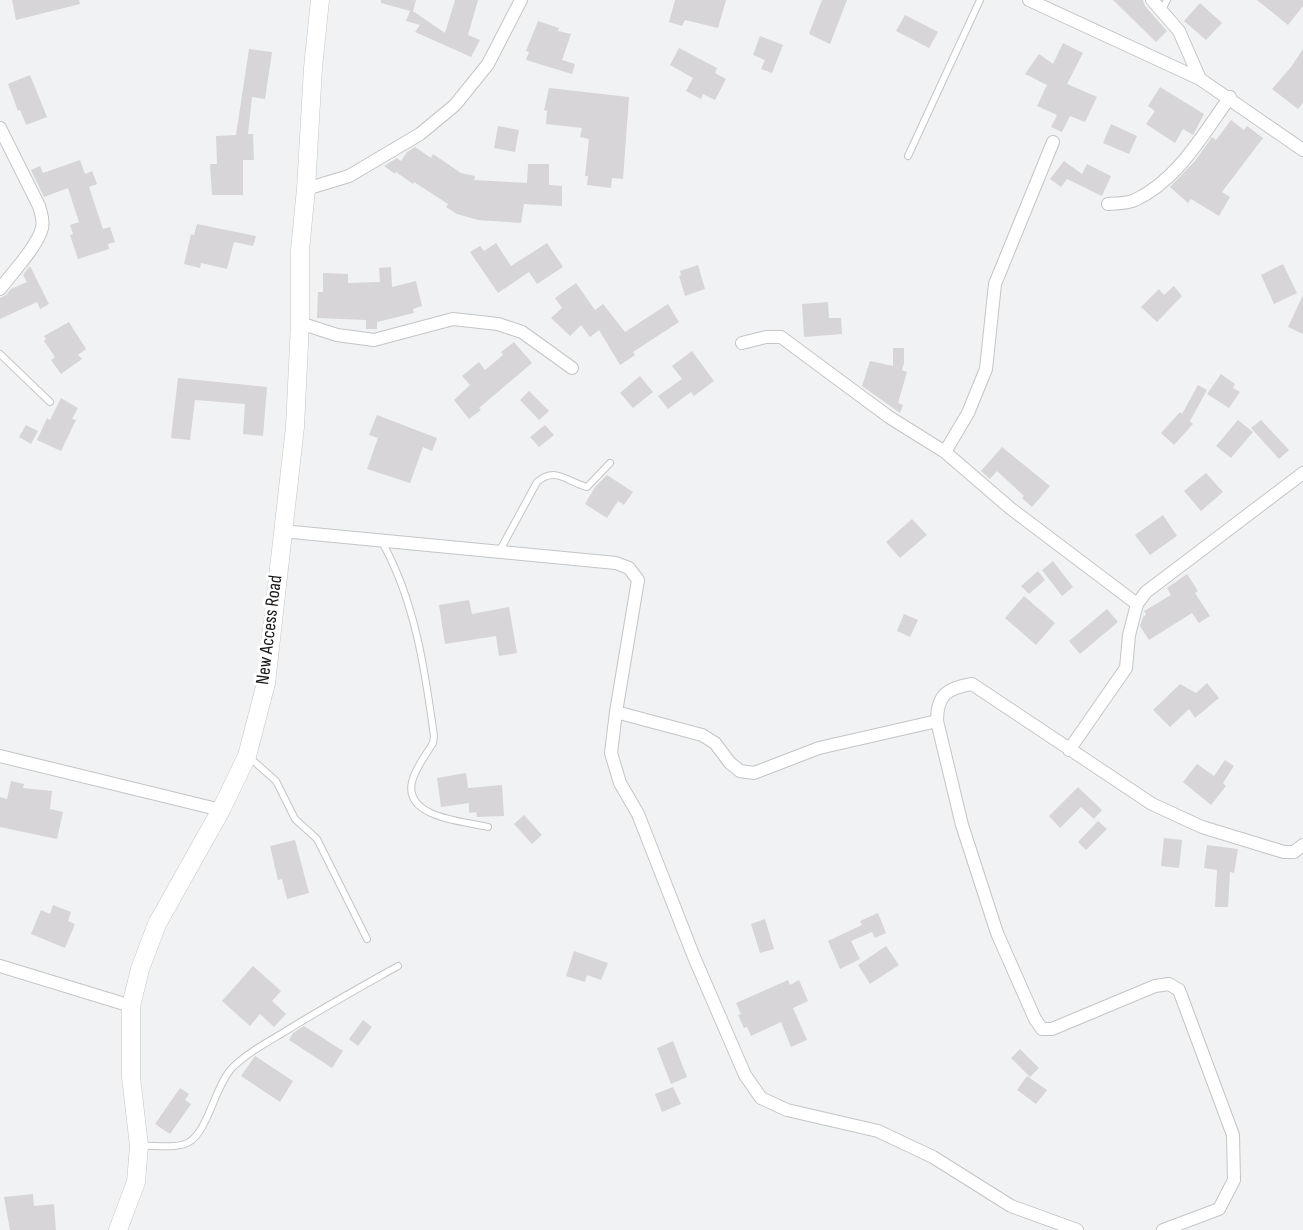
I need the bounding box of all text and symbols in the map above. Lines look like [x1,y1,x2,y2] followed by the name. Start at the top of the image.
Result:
[252,574,288,686] street label: New Access Road

